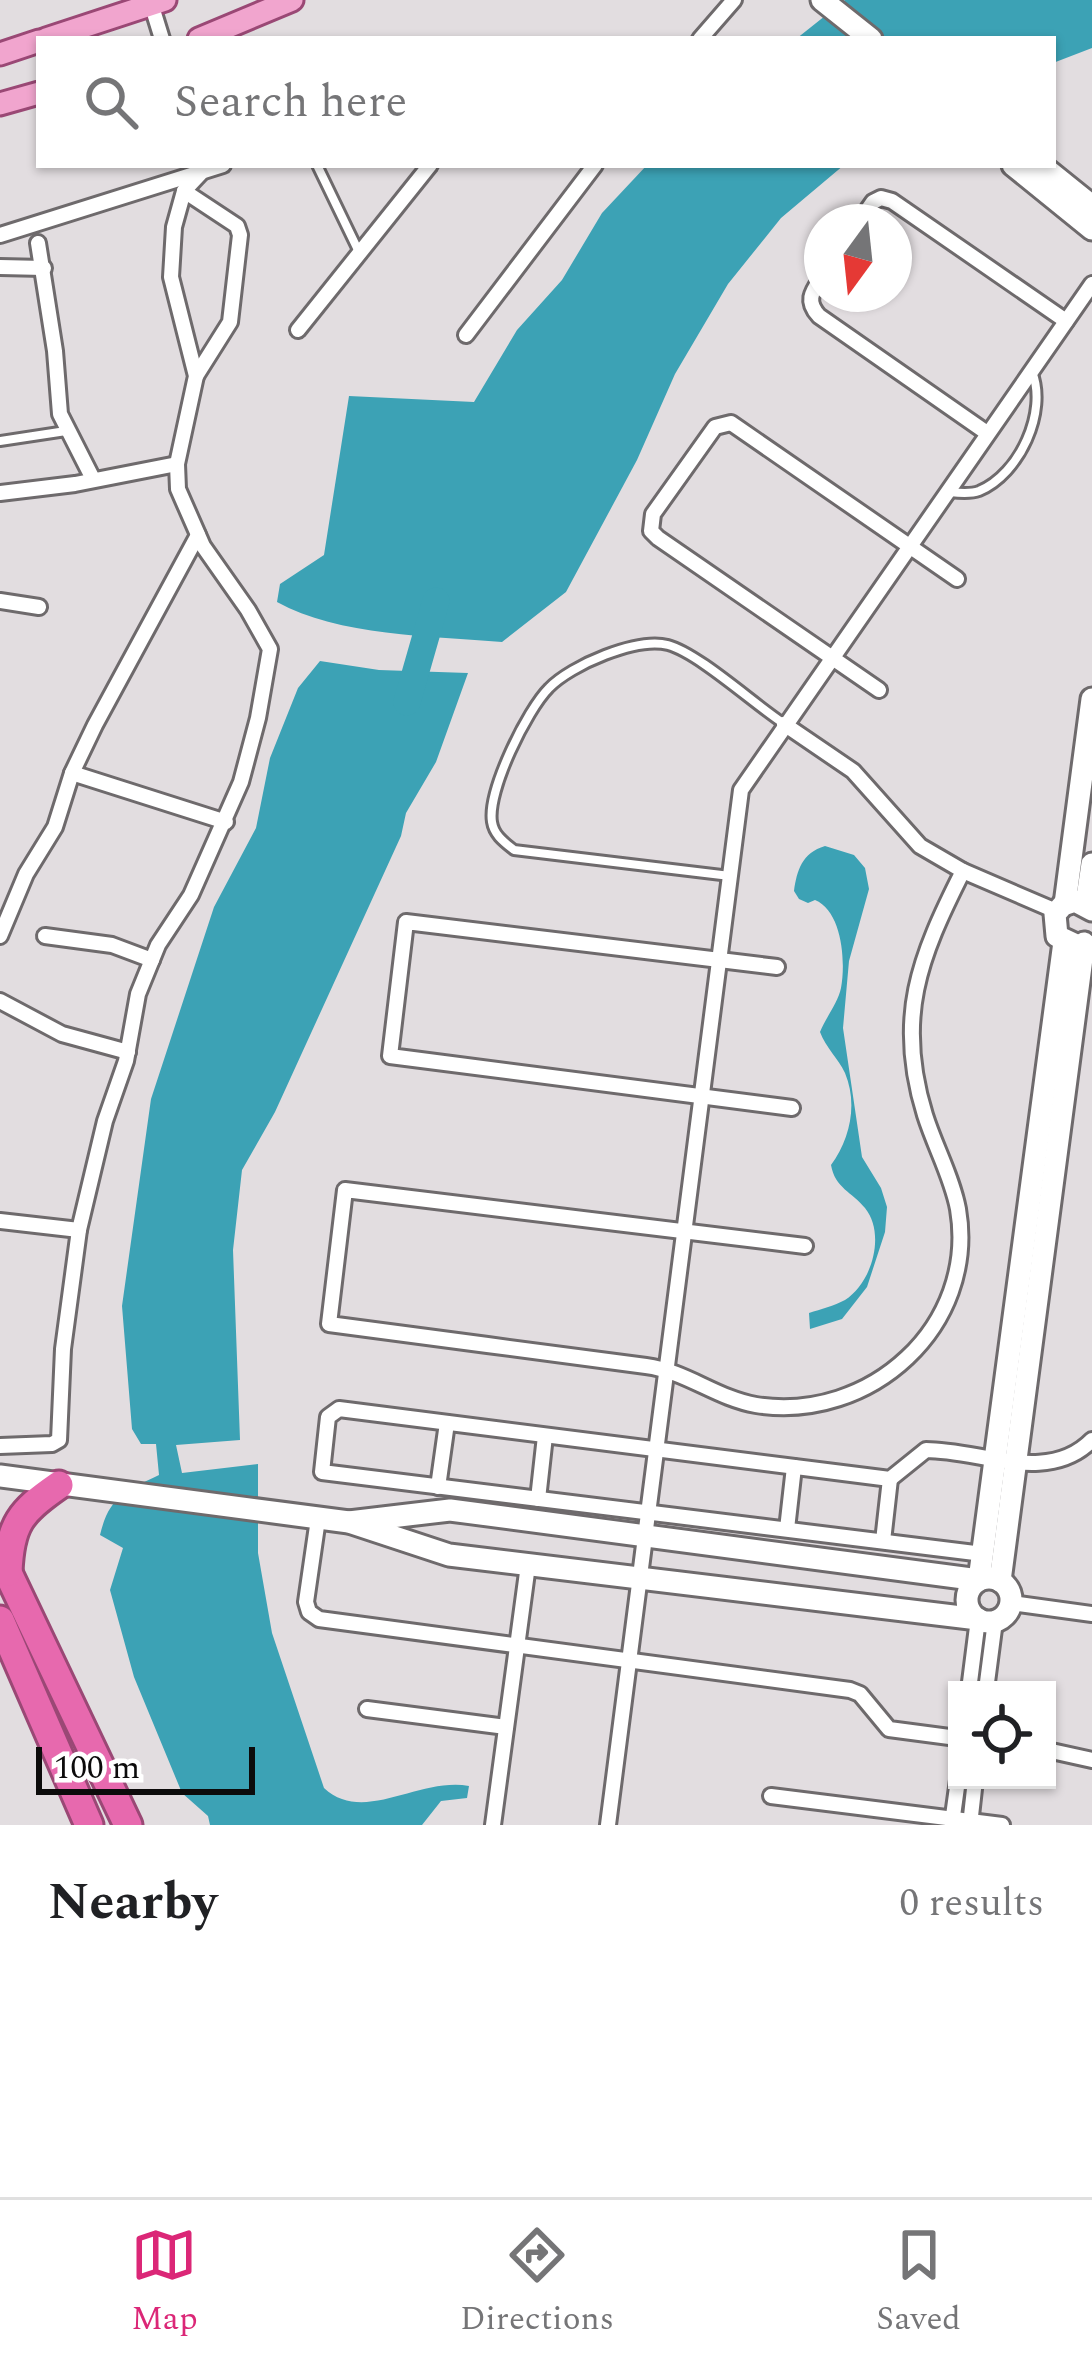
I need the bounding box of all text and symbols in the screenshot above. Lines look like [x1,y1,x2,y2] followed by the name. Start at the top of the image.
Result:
[36,36,1056,168] search box
[174,68,407,137] text: Search here
[78,69,144,135] icon: search
[804,204,912,312] north arrow
[948,1681,1056,1789] map controls
[948,1681,1056,1789] button: locate
[36,1741,255,1794] scale bar
[54,1743,140,1793] text: 100 m
[48,1864,217,1942] text: Nearby
[900,1874,1044,1933] text: 0 results
[131,2222,198,2344] tab: Map
[460,2222,614,2344] tab: Directions
[876,2222,961,2344] tab: Saved

